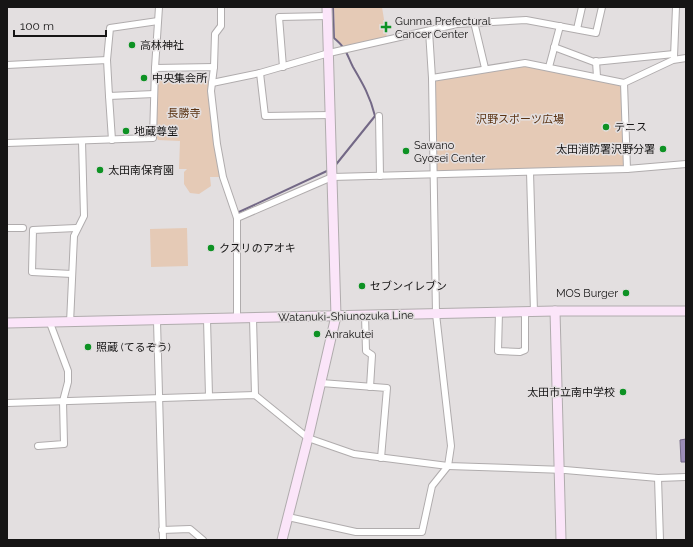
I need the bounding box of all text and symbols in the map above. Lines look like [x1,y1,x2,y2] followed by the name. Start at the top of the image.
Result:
[14,12,106,38] scale bar
[395,15,491,41] place label: Gunma Prefectural Cancer Center
[20,19,54,33] text: 100 m
[380,21,392,33] marker: Gunma Prefectural Cancer Center
[140,39,184,52] place label: 高林神社
[127,40,137,50] marker: 高林神社
[152,72,208,85] place label: 中央集会所
[139,73,149,83] marker: 中央集会所
[168,107,201,120] park label: 長勝寺
[476,113,564,126] park label: 沢野スポーツ広場
[614,121,647,134] place label: テニス
[601,122,611,132] marker: テニス
[134,125,178,138] place label: 地蔵尊堂
[121,126,131,136] marker: 地蔵尊堂
[414,139,485,165] place label: Sawano Gyosei Center
[556,143,655,156] place label: 太田消防署沢野分署
[658,144,668,154] marker: 太田消防署沢野分署
[401,146,411,156] marker: Sawano Gyosei Center
[108,164,174,177] place label: 太田南保育園
[95,165,105,175] marker: 太田南保育園
[219,242,296,255] place label: クスリのアオキ
[206,243,216,253] marker: クスリのアオキ
[370,280,447,293] place label: セブンイレブン
[357,281,367,291] marker: セブンイレブン
[556,287,618,300] place label: MOS Burger
[621,288,631,298] marker: MOS Burger
[278,309,414,324] street label: Watanuki-Shiunozuka Line
[325,328,374,341] place label: Anrakutei
[312,329,322,339] marker: Anrakutei
[96,341,171,354] place label: 照蔵 (てるぞう)
[83,342,93,352] marker: 照蔵 (てるぞう)
[527,386,615,399] place label: 太田市立南中学校
[618,387,628,397] marker: 太田市立南中学校

